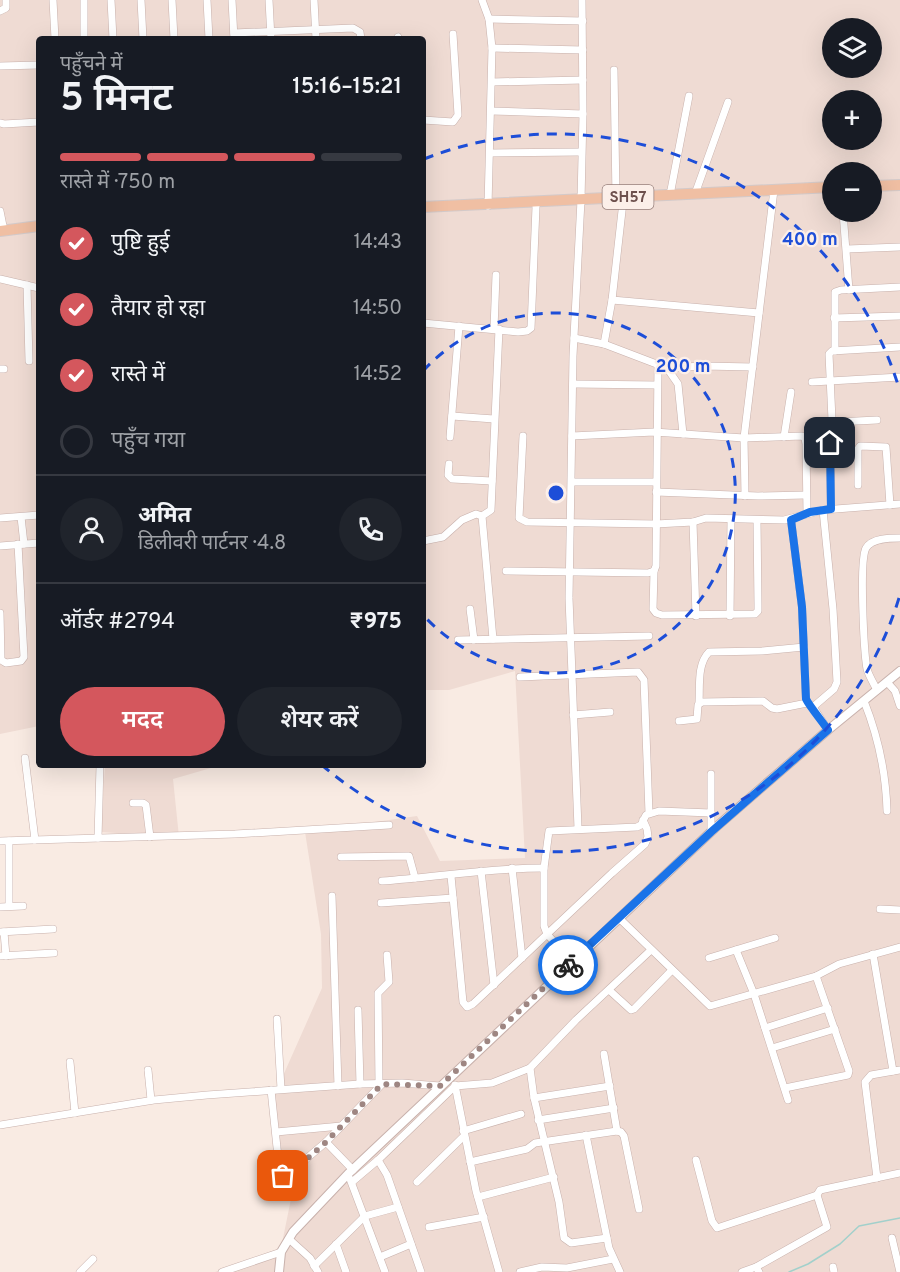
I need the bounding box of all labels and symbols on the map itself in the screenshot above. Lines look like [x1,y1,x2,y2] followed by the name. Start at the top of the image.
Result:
[602,185,654,209] road number: SH57
[782,229,838,252] text: 400 m
[655,356,711,379] text: 200 m
[804,417,855,468] pin
[546,483,566,503] centre of rings
[538,935,598,995] courier
[257,1150,308,1201] pin

